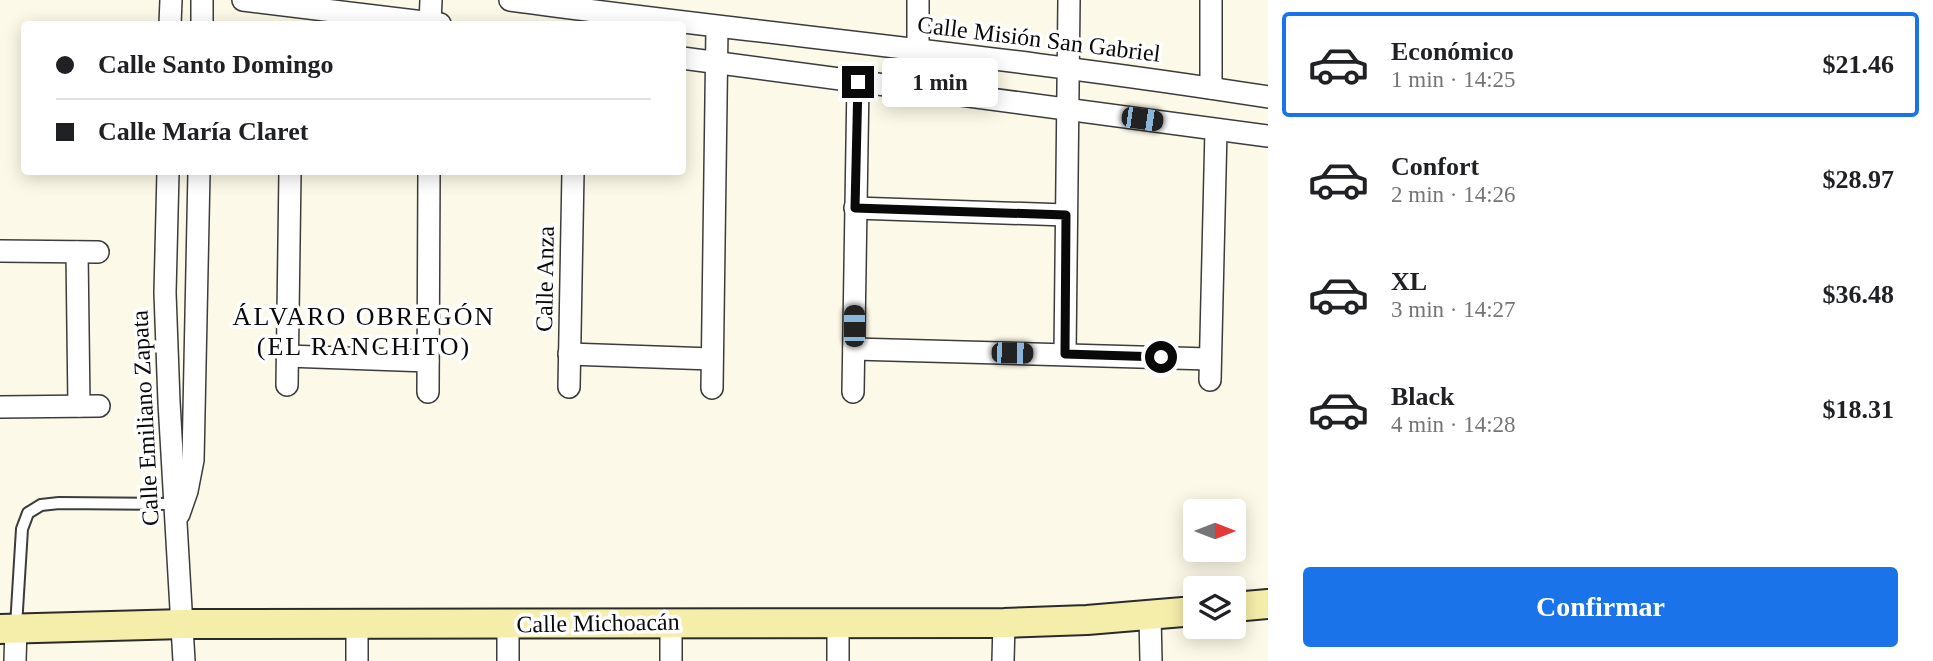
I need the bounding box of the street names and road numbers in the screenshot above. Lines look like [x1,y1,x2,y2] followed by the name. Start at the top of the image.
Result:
[916,11,1162,67] street label: Calle Misión San Gabriel
[531,225,559,332] street label: Calle Anza
[126,309,164,526] street label: Calle Emiliano Zapata
[516,609,680,637] street label: Calle Michoacán

